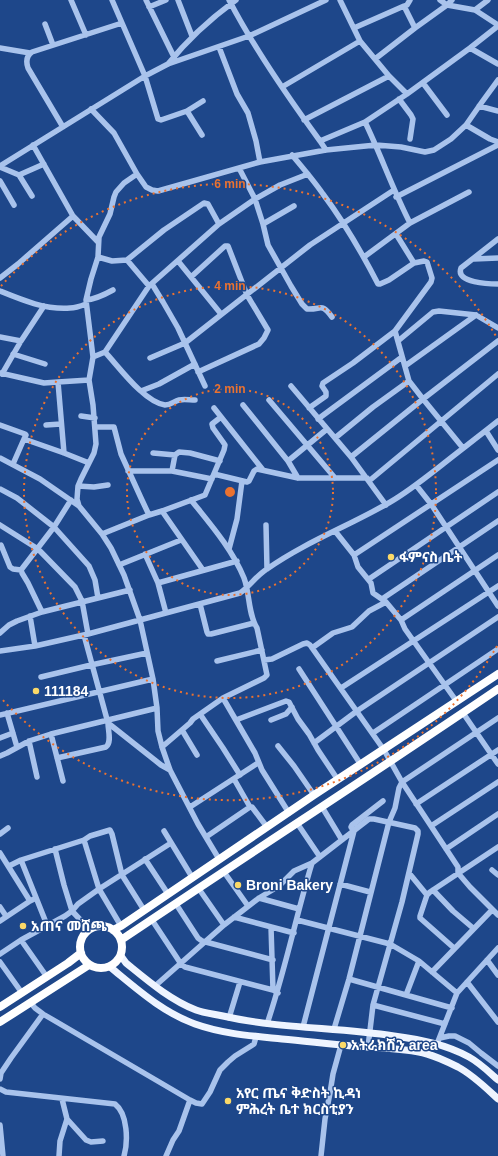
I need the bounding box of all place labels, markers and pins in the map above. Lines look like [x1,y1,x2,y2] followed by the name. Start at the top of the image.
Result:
[223,485,237,499] centre of rings
[399,549,463,565] place label: ፋምናስ ቤት
[386,552,396,562] marker: ፋምናስ ቤት
[44,683,89,699] place label: 111184
[31,686,41,696] marker: 111184
[246,877,333,893] place label: Broni Bakery
[233,880,243,890] marker: Broni Bakery
[31,918,107,934] place label: አጠና መሸጫ
[18,921,28,931] marker: አጠና መሸጫ
[351,1037,438,1053] place label: አትራክሽን area
[338,1040,348,1050] marker: አትራክሽን area
[236,1085,361,1117] place label: አየር ጤና ቅድስት ኪዳነ ምሕረት ቤተ ክርስቲያን
[223,1096,233,1106] marker: አየር ጤና ቅድስት ኪዳነ ምሕረት ቤተ ክርስቲያን

